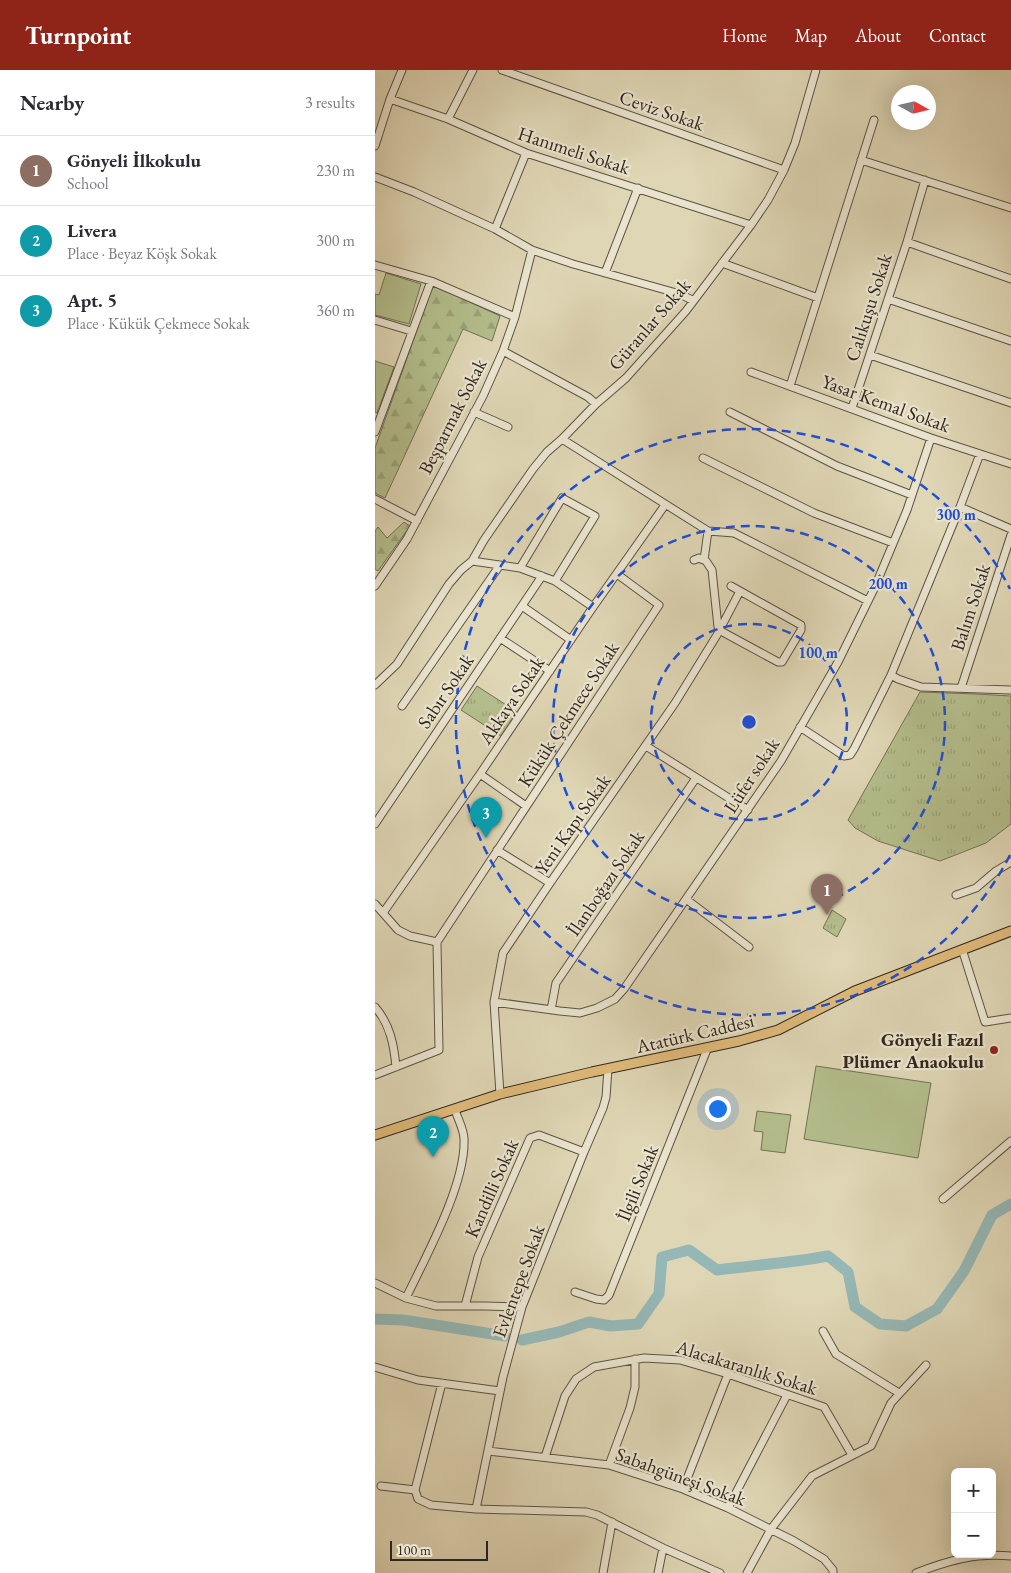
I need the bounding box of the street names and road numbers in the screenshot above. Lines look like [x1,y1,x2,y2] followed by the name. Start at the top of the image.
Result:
[616,84,709,137] street label: Ceviz Sokak
[515,121,634,181] street label: Hanımeli Sokak
[839,249,898,365] street label: Calıkuşu Sokak
[603,272,697,375] street label: Güranlar Sokak
[413,353,493,478] street label: Beşparmak Sokak
[818,369,955,439] street label: Yasar Kemal Sokak
[945,560,997,654] street label: Balım Sokak
[512,636,625,792] street label: Kükük Çekmece Sokak
[411,648,480,733] street label: Sabır Sokak
[472,650,551,750] street label: Akkaya Sokak
[718,732,786,818] street label: Lüfer sokak
[529,768,617,879] street label: Yeni Kapı Sokak
[561,825,651,941] street label: İlanboğazı Sokak
[633,1008,757,1059] street label: Atatürk Caddesi
[459,1134,525,1242] street label: Kandilli Sokak
[611,1140,665,1225] street label: İlgili Sokak
[486,1220,551,1341] street label: Evlentepe Sokak
[672,1334,821,1401] street label: Alacakaranlık Sokak
[612,1441,750,1512] street label: Sabahgüneşi Sokak

